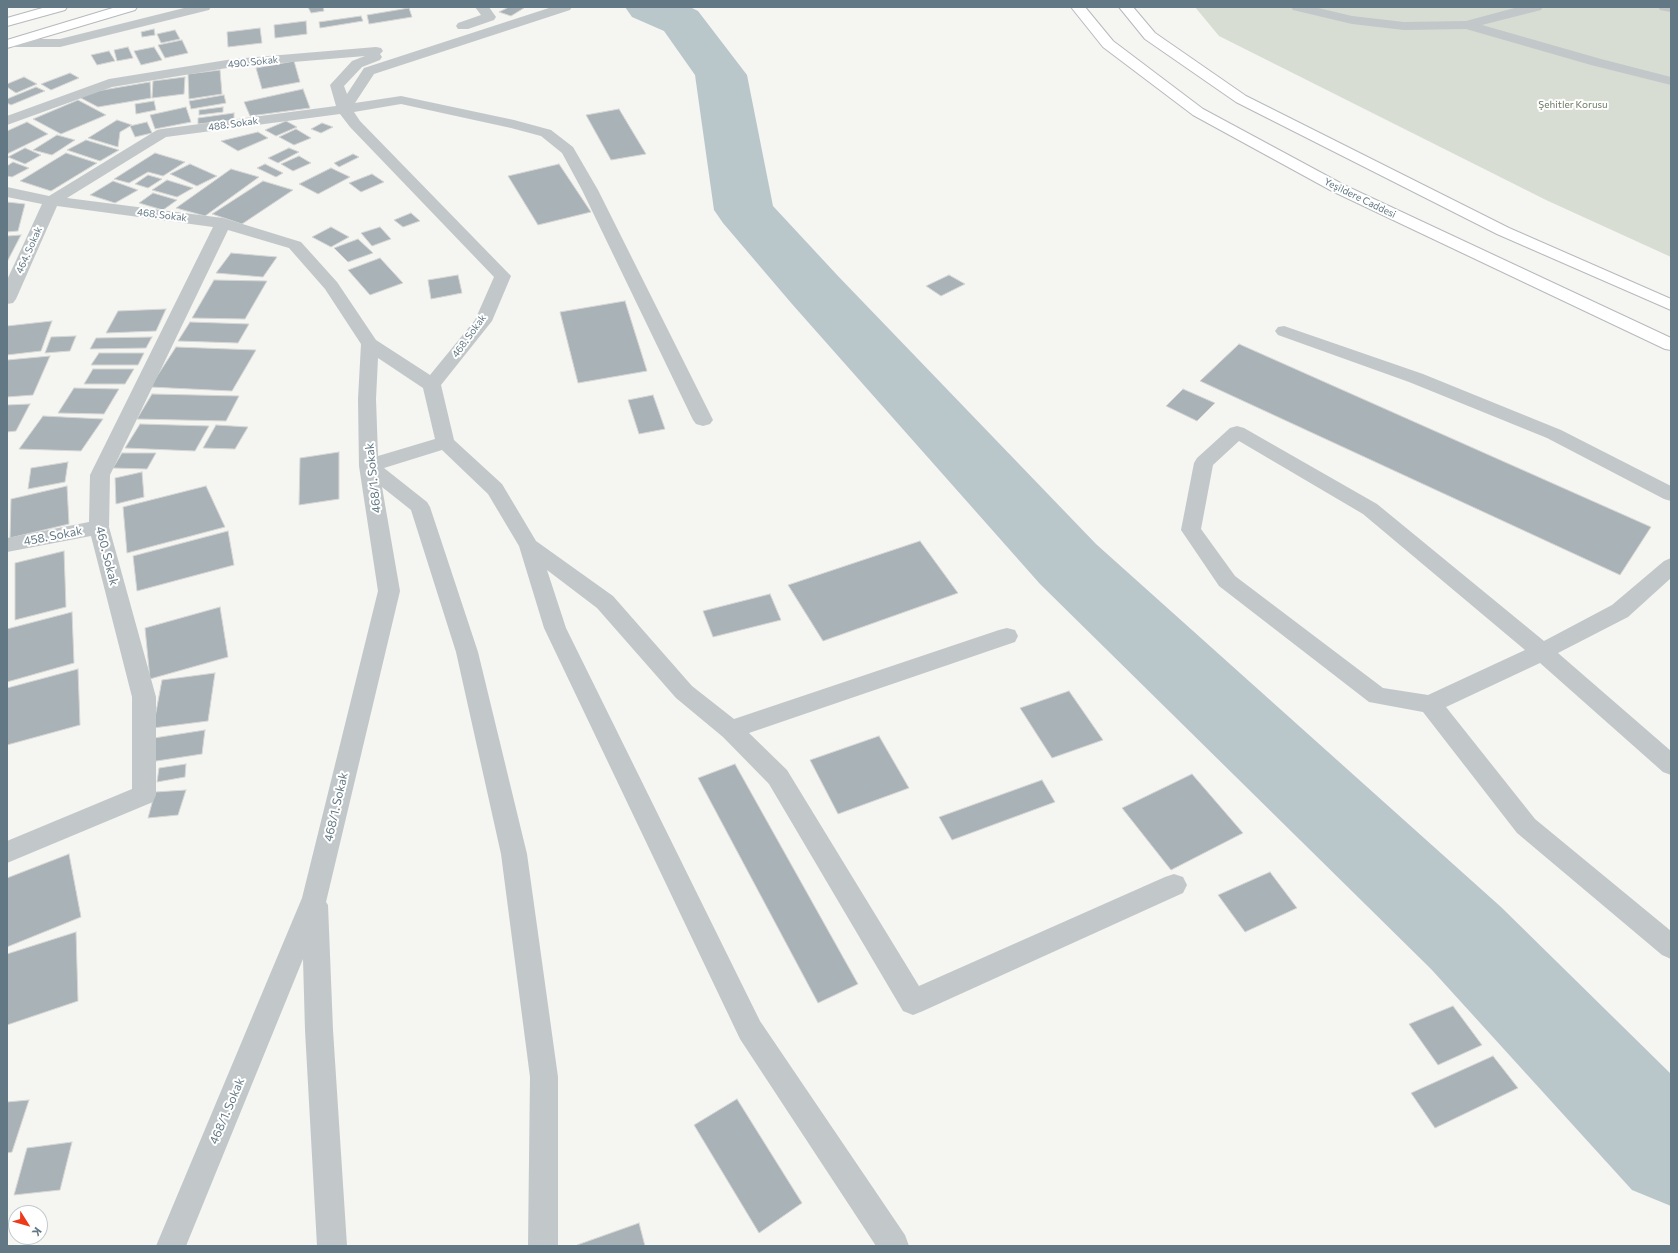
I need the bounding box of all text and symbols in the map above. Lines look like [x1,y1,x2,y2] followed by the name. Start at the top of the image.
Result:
[227,53,279,71] street label: 490. Sokak
[1538,99,1608,111] park label: Şehitler Korusu
[207,115,259,133] street label: 488. Sokak
[1322,175,1398,221] street label: Yeşildere Caddesi
[136,206,188,224] street label: 468. Sokak
[13,225,45,275] street label: 464. Sokak
[449,312,489,360] street label: 468. Sokak
[362,442,384,514] street label: 468/1. Sokak
[22,523,84,549] street label: 458. Sokak
[93,525,121,587] street label: 460. Sokak
[321,771,351,843] street label: 468/1. Sokak
[207,1076,247,1146] street label: 468/1. Sokak
[8,1205,48,1245] north arrow
[30,1225,45,1239] text: K

